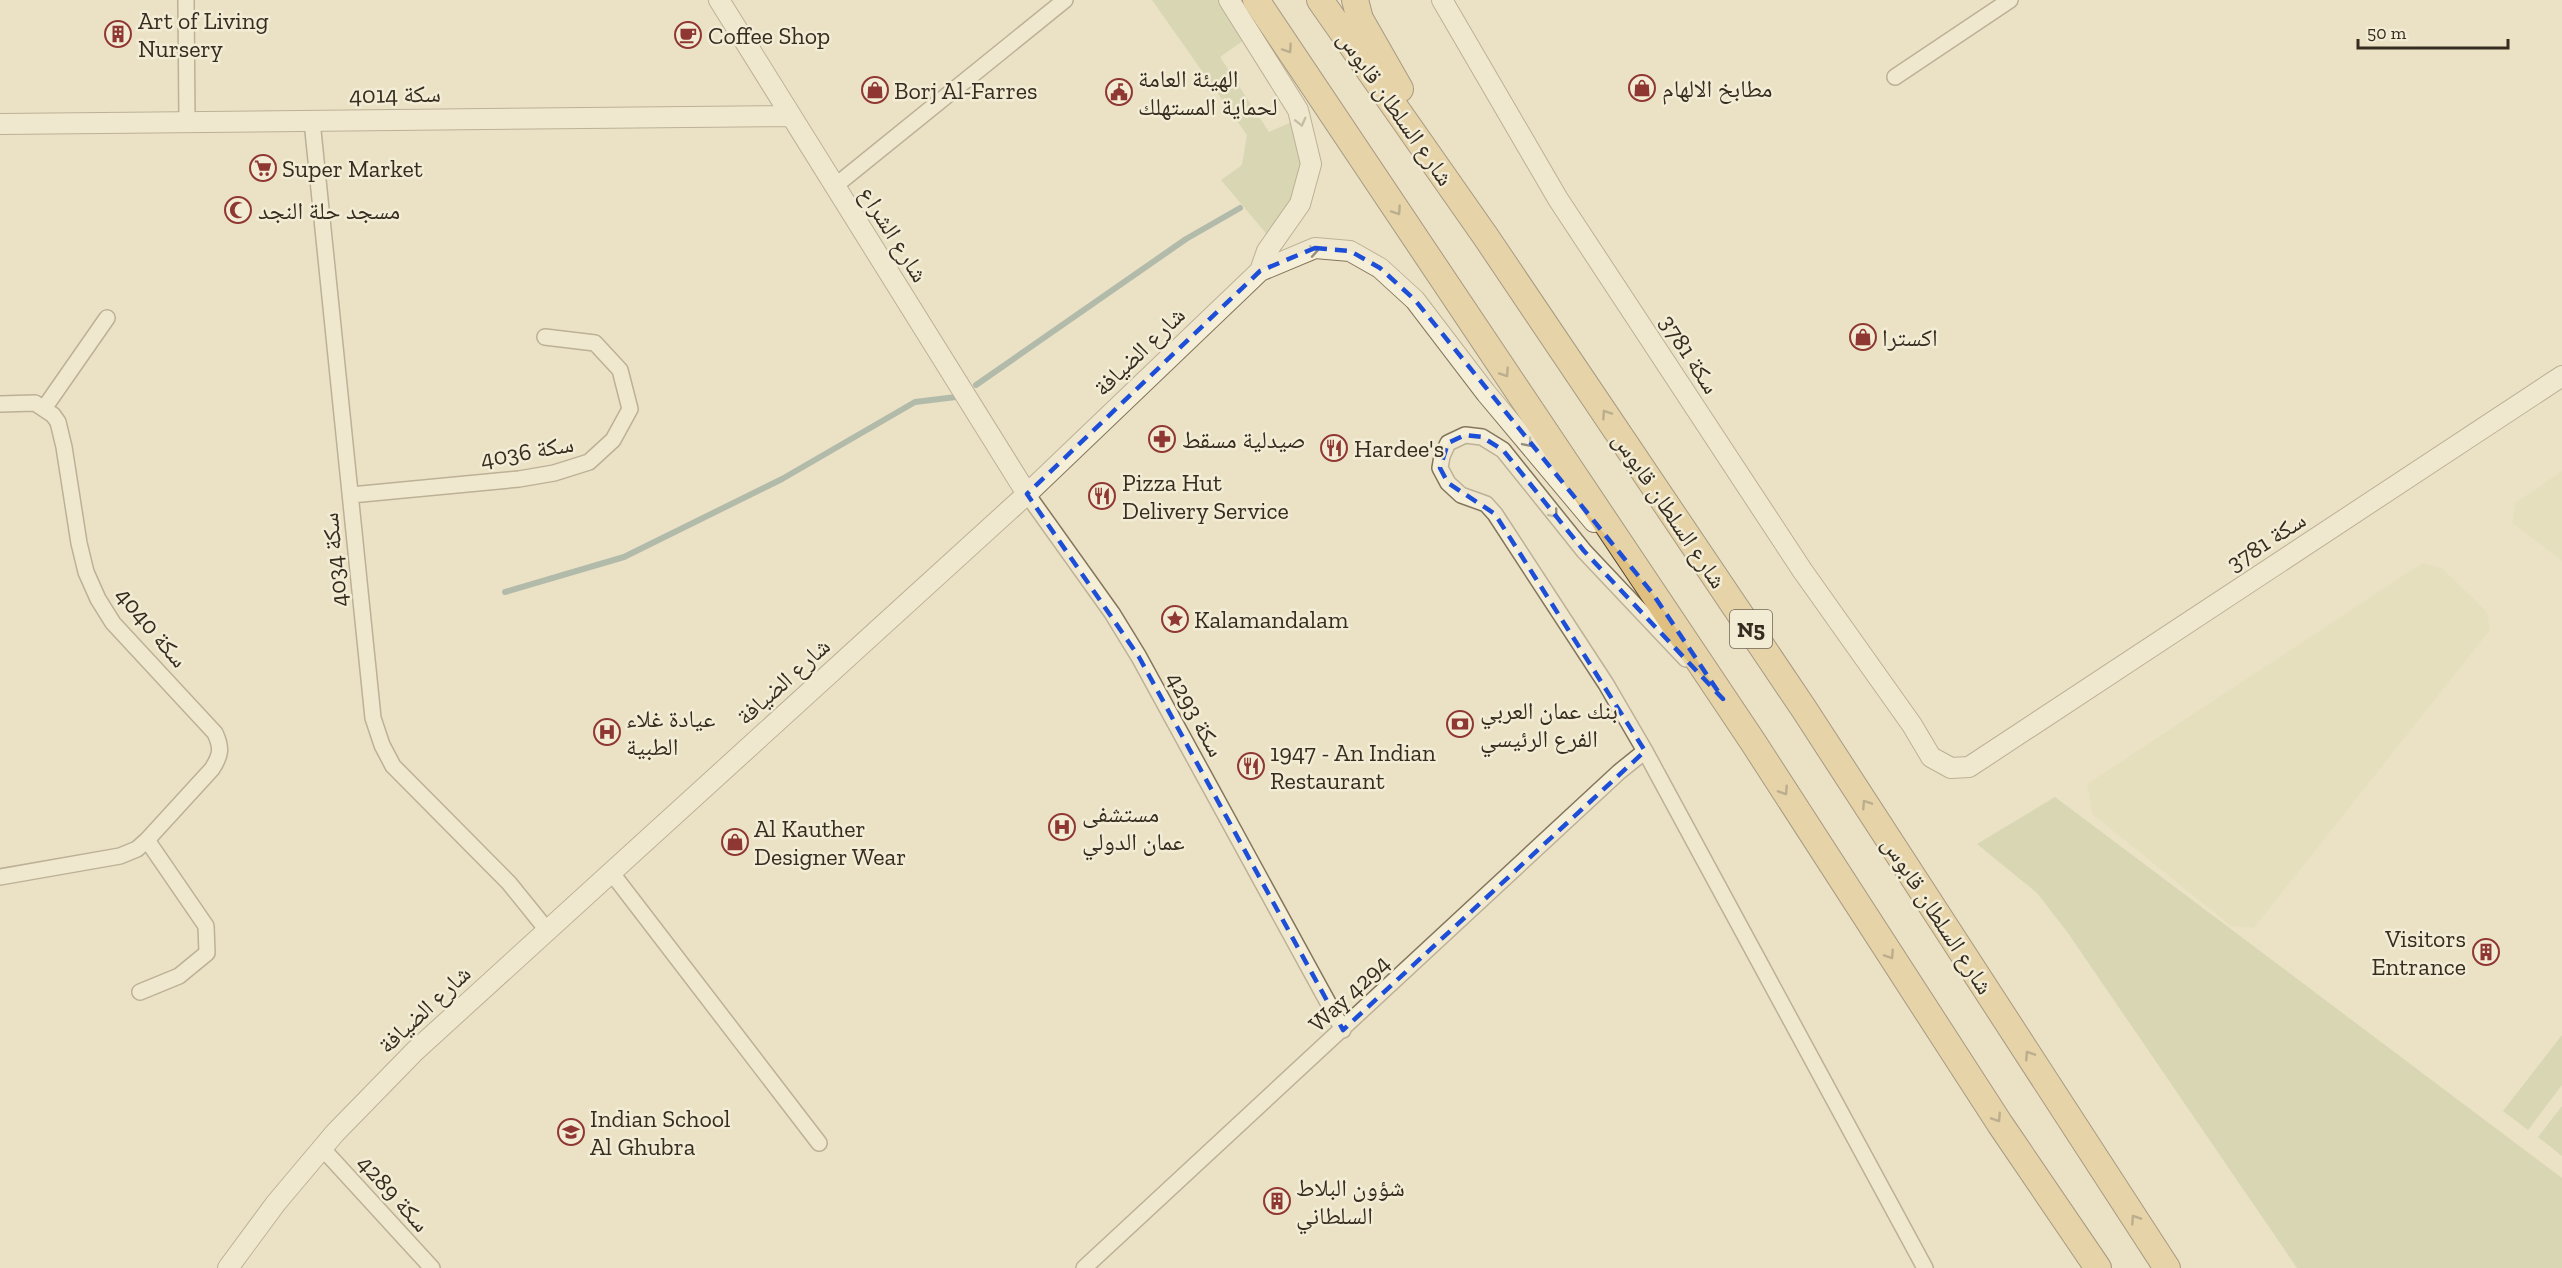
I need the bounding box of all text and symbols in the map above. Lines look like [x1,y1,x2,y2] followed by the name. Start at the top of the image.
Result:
[138,6,269,63] place label: Art of Living Nursery
[2358,12,2508,50] scale bar
[103,19,133,49] building icon: Art of Living Nursery
[673,20,703,50] cafe icon: Coffee Shop
[708,21,830,50] place label: Coffee Shop
[2367,22,2407,44] text: 50 m
[1331,25,1460,192] street label: شارع السلطان قابوس
[1281,42,1292,53] one-way arrow
[1138,64,1278,121] place label: الهيئة العامة لحماية المستهلك
[1627,73,1657,103] shop icon: مطابخ الالهام
[1662,74,1772,105] place label: مطابخ الالهام
[860,75,890,105] shop icon: Borj Al-Farres
[894,76,1038,105] place label: Borj Al-Farres
[1104,77,1134,107] public building icon: الهيئة العامة لحماية المستهلك
[349,79,441,109] street label: سكة 4014
[1294,117,1307,127] one-way arrow
[248,153,278,183] supermarket icon: Super Market
[282,154,423,183] place label: Super Market
[852,181,935,288] street label: شارع الشراع
[223,195,253,225] mosque icon: مسجد حلة النجد
[258,196,400,225] place label: مسجد حلة النجد
[1389,204,1400,215] one-way arrow
[1309,245,1319,258] one-way arrow
[1087,300,1192,403] street label: شارع الضيافة
[1654,309,1726,399] street label: سكة 3781
[1848,322,1878,352] shop icon: اكسترا
[1882,323,1938,352] place label: اكسترا
[1498,366,1509,377] one-way arrow
[1602,410,1613,421] one-way arrow
[1147,424,1177,454] pharmacy icon: صيدلية مسقط
[1182,425,1306,454] place label: صيدلية مسقط
[1606,426,1733,594] street label: شارع السلطان قابوس
[478,429,576,473] street label: سكة 4036
[1319,433,1349,463] restaurant icon: Hardee's
[1354,434,1444,463] place label: Hardee's
[1520,436,1531,447] one-way arrow
[1122,468,1289,525] place label: Pizza Hut Delivery Service
[1087,481,1117,511] restaurant icon: Pizza Hut Delivery Service
[2221,505,2311,577] street label: سكة 3781
[1547,507,1558,518] one-way arrow
[315,511,353,609] street label: سكة 4034
[110,581,194,673] street label: سكة 4040
[1160,604,1190,634] place icon: Kalamandalam
[1194,605,1349,634] place label: Kalamandalam
[1730,610,1772,648] road number: N5
[730,631,837,731] street label: شارع الضيافة
[1161,666,1231,762] street label: سكة 4293
[1480,696,1618,758] place label: بنك عمان العربي الفرع الرئيسي
[626,704,715,761] place label: عيادة غلاء الطبية
[1445,709,1475,739] bank icon: بنك عمان العربي الفرع الرئيسي
[592,717,622,747] hospital icon: عيادة غلاء الطبية
[1270,738,1436,795] place label: 1947 - An Indian Restaurant
[1236,751,1266,781] restaurant icon: 1947 - An Indian Restaurant
[1777,785,1789,795] one-way arrow
[1082,799,1185,861] place label: مستشفى عمان الدولي
[1861,800,1873,810] one-way arrow
[1047,812,1077,842] hospital icon: مستشفى عمان الدولي
[754,814,906,871] place label: Al Kauther Designer Wear
[720,827,750,857] shop icon: Al Kauther Designer Wear
[1875,831,2000,1000] street label: شارع السلطان قابوس
[2371,924,2466,981] place label: Visitors Entrance
[2471,937,2501,967] building icon: Visitors Entrance
[1302,948,1396,1038] street label: Way 4294
[1883,949,1895,959] one-way arrow
[372,959,477,1060] street label: شارع الضيافة
[2025,1051,2036,1062] one-way arrow
[590,1104,731,1161] place label: Indian School Al Ghubra
[1989,1112,2000,1123] one-way arrow
[556,1117,586,1147] school or university icon: Indian School Al Ghubra
[352,1148,436,1238] street label: سكة 4289
[1296,1173,1405,1235] place label: شؤون البلاط السلطاني
[1262,1186,1292,1216] building icon: شؤون البلاط السلطاني
[2131,1215,2143,1225] one-way arrow

